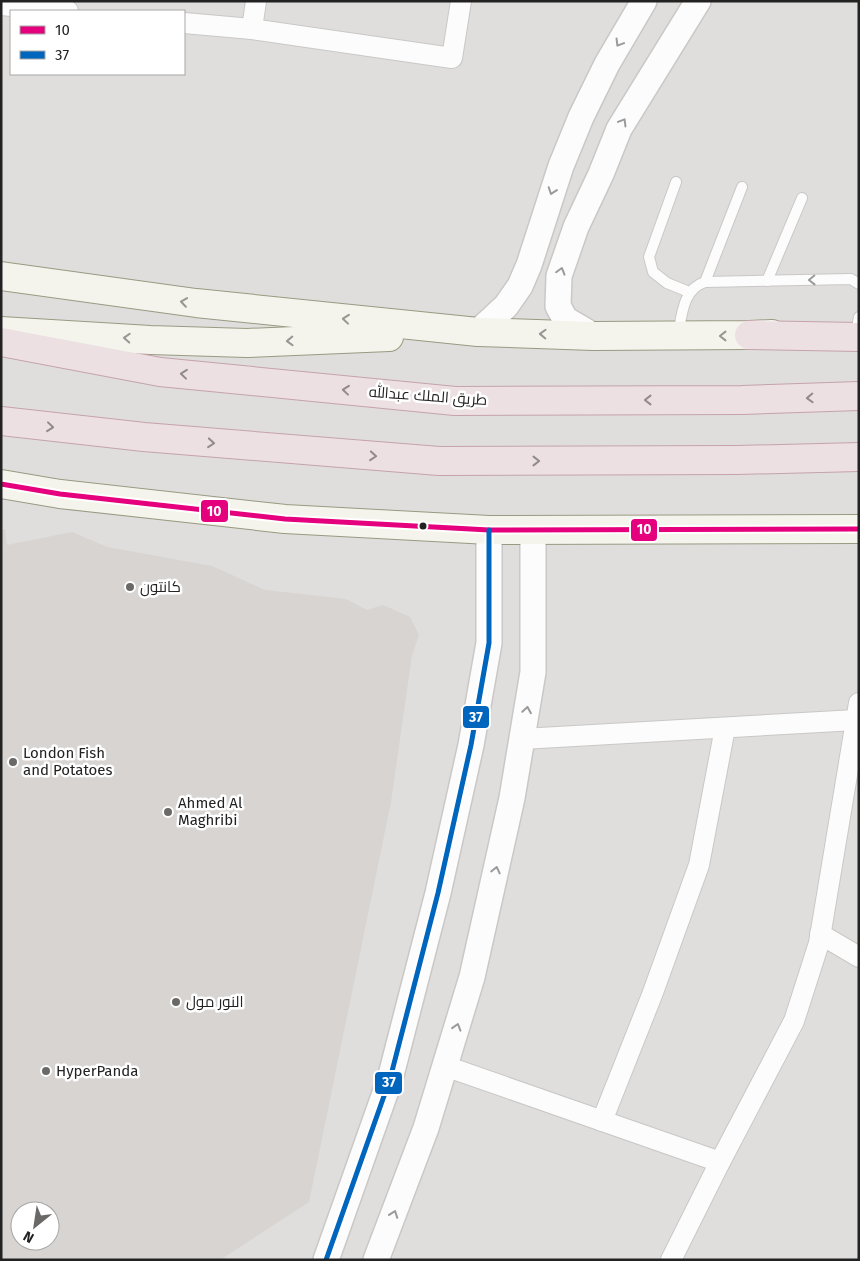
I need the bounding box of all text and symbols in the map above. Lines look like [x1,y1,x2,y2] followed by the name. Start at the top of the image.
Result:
[10,10,185,75] legend
[55,21,70,39] text: 10
[616,38,626,47] one-way arrow
[55,46,69,64] text: 37
[617,118,627,127] one-way arrow
[548,186,558,194] one-way arrow
[555,268,565,276] one-way arrow
[807,275,815,285] one-way arrow
[180,297,189,307] one-way arrow
[342,314,350,325] one-way arrow
[539,329,546,339] one-way arrow
[719,331,726,341] one-way arrow
[123,333,131,344] one-way arrow
[285,336,293,346] one-way arrow
[180,369,188,380] one-way arrow
[368,382,488,410] street label: طريق الملك عبدالله
[341,385,349,396] one-way arrow
[806,392,814,403] one-way arrow
[643,395,651,405] one-way arrow
[46,421,54,432] one-way arrow
[208,437,216,448] one-way arrow
[370,450,378,461] one-way arrow
[532,456,540,466] one-way arrow
[200,499,229,523] line badge: 10
[207,503,221,520] text: 10
[630,518,658,542] line badge: 10
[418,521,428,531] unlabelled marker
[637,521,651,538] text: 10
[140,578,181,597] place label: كانتون
[124,581,136,593] marker: كانتون
[462,705,490,729] line badge: 37
[521,706,531,714] one-way arrow
[468,709,483,726] text: 37
[23,744,113,779] place label: London Fish and Potatoes
[7,756,19,768] marker: London Fish and Potatoes
[178,794,243,829] place label: Ahmed Al Maghribi
[162,806,174,818] marker: Ahmed Al Maghribi
[490,865,501,874] one-way arrow
[186,993,243,1011] place label: النور مول
[170,996,182,1008] marker: النور مول
[451,1023,461,1032] one-way arrow
[56,1062,138,1080] place label: HyperPanda
[40,1065,52,1077] marker: HyperPanda
[374,1071,403,1095] line badge: 37
[381,1074,396,1091] text: 37
[10,1201,60,1251] north arrow
[388,1211,398,1219] one-way arrow
[20,1227,37,1247] text: N

